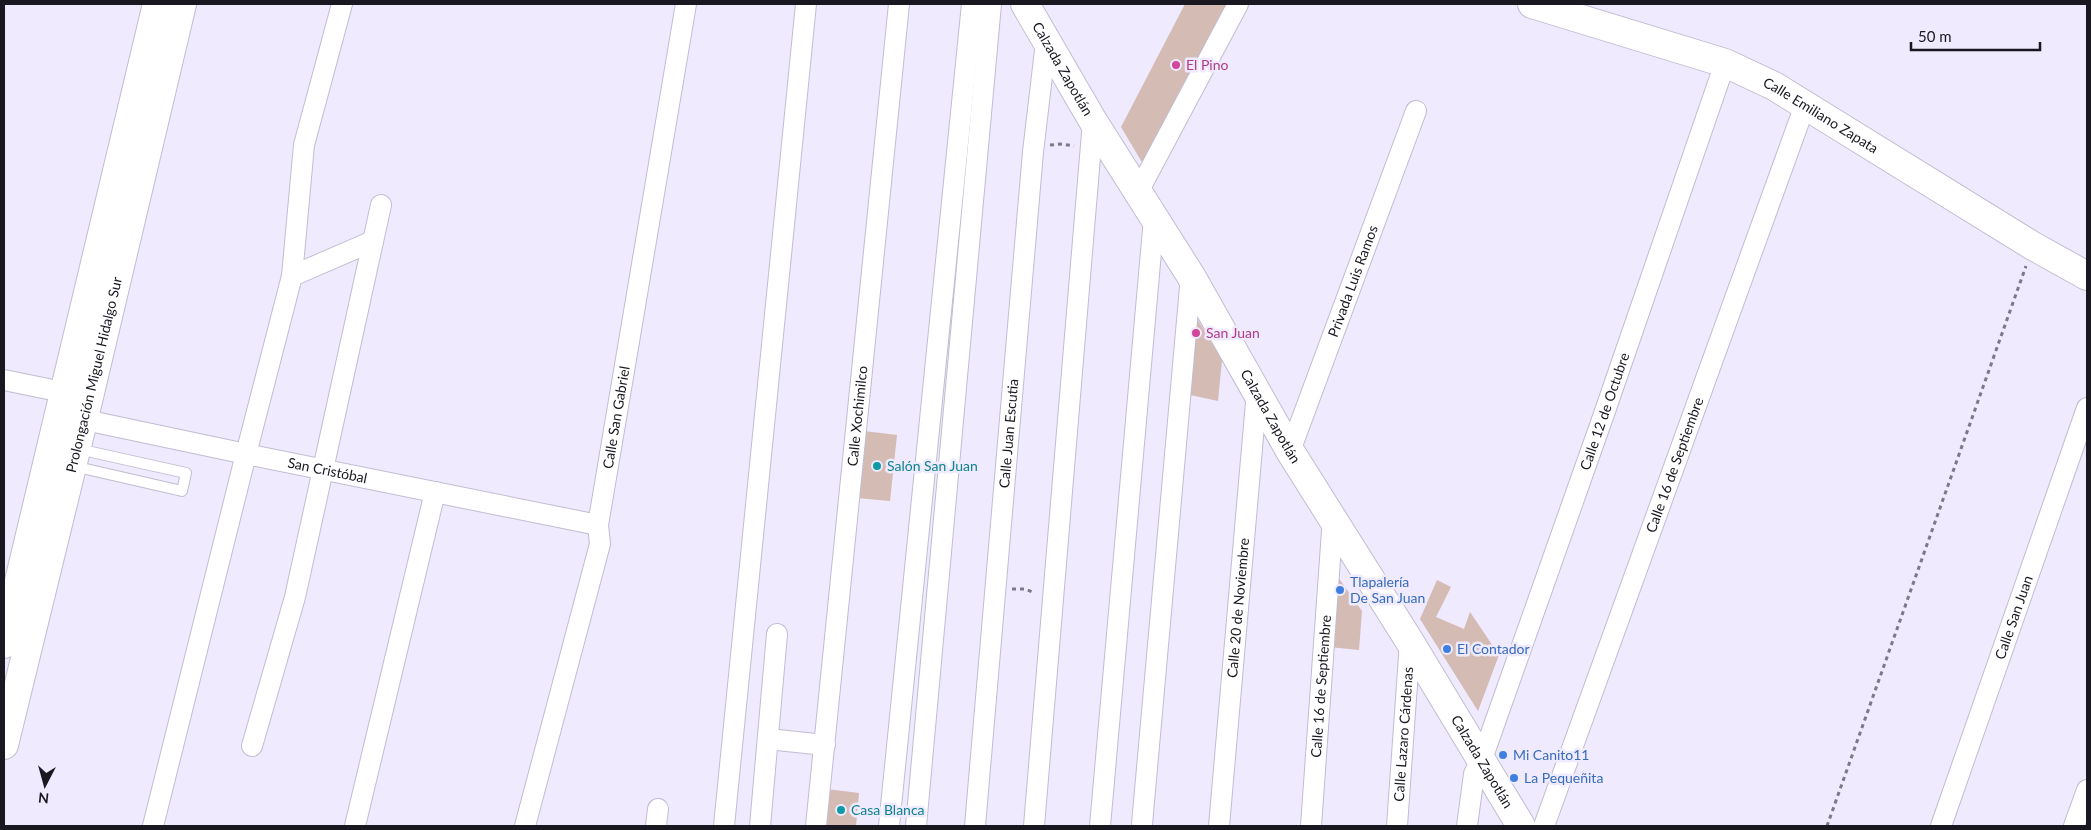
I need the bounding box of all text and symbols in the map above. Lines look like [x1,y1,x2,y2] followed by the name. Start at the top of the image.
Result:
[1029,19,1097,118] street label: Calzada Zapotlán
[1911,20,2040,52] scale bar
[1918,27,1952,45] text: 50 m
[1186,56,1228,73] place label: El Pino
[1170,59,1182,71] marker: El Pino
[1761,73,1882,156] street label: Calle Emiliano Zapata
[1324,223,1381,339] street label: Privada Luis Ramos
[62,275,125,474] street label: Prolongación Miguel Hidalgo Sur
[1206,324,1260,341] place label: San Juan
[1190,327,1202,339] marker: San Juan
[1576,350,1633,472] street label: Calle 12 de Octubre
[599,365,633,470] street label: Calle San Gabriel
[843,365,870,467] street label: Calle Xochimilco
[1237,366,1305,466] street label: Calzada Zapotlán
[995,378,1021,489] street label: Calle Juan Escutia
[1642,395,1707,535] street label: Calle 16 de Septiembre
[286,454,369,486] street label: San Cristóbal
[887,457,978,474] place label: Salón San Juan
[871,460,883,472] marker: Salón San Juan
[1223,537,1252,678] street label: Calle 20 de Noviembre
[1350,573,1425,606] place label: Tlapalería De San Juan
[1991,573,2036,661] street label: Calle San Juan
[1334,584,1346,596] marker: Tlapalería De San Juan
[1307,614,1334,758] street label: Calle 16 de Septiembre
[1457,640,1530,657] place label: El Contador
[1441,643,1453,655] marker: El Contador
[1390,666,1416,802] street label: Calle Lazaro Cárdenas
[1448,712,1517,811] street label: Calzada Zapotlán
[1513,746,1589,763] place label: Mi Canito11
[1497,749,1509,761] marker: Mi Canito11
[20,760,70,810] north arrow
[1524,769,1603,786] place label: La Pequeñita
[1508,772,1520,784] marker: La Pequeñita
[37,789,50,807] text: N
[851,801,925,818] place label: Casa Blanca
[835,804,847,816] marker: Casa Blanca

